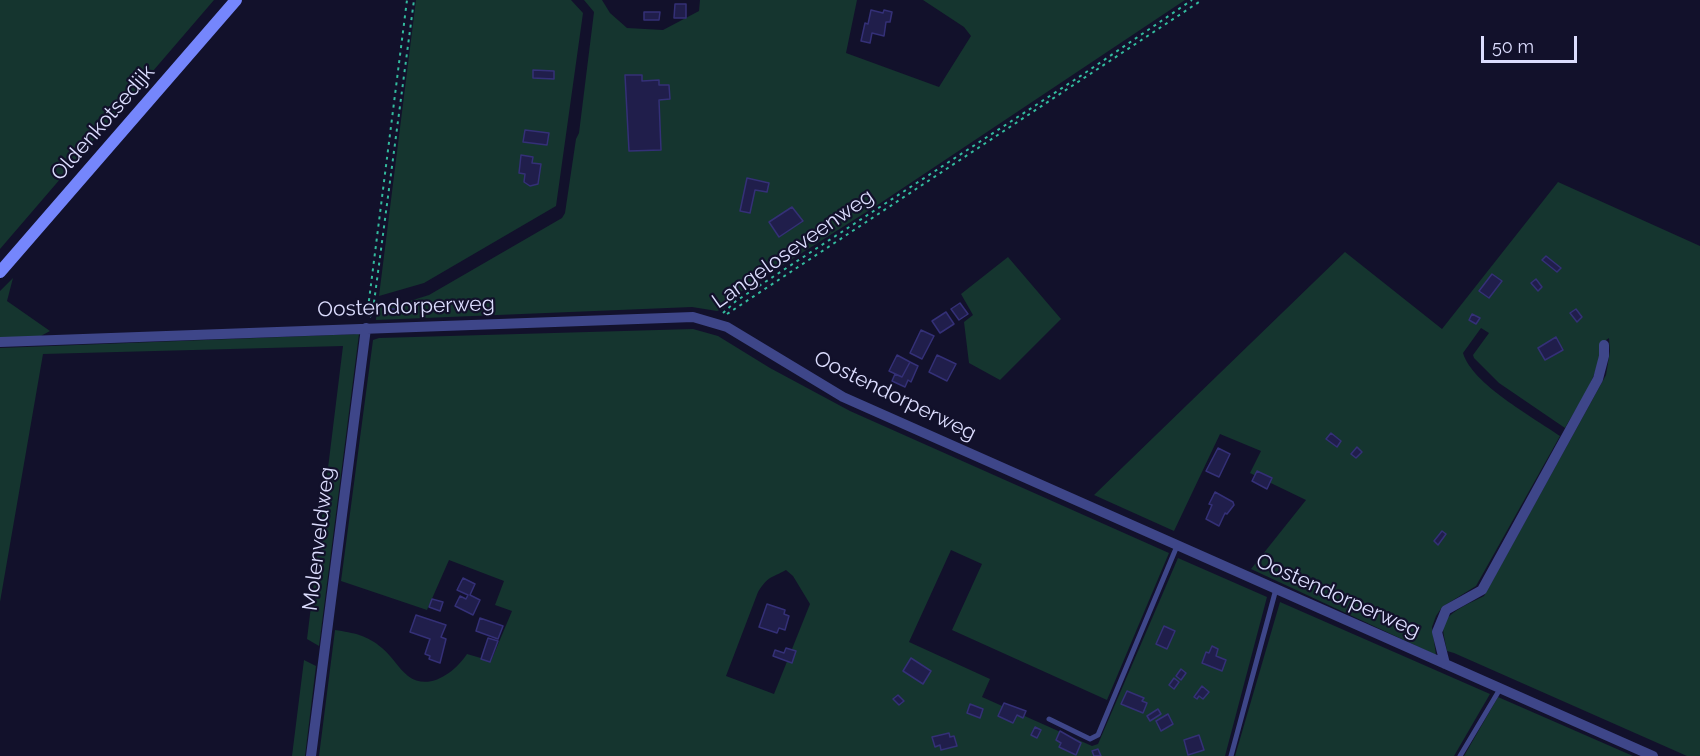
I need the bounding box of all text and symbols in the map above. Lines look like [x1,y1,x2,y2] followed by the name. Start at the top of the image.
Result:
[1484,24,1580,62] scale bar
[1492,36,1534,57] text: 50 m
[46,60,160,186] street label: Oldenkotsedijk
[708,184,878,314] street label: Langeloseveenweg
[317,291,495,323] street label: Oostendorperweg
[810,346,980,446] street label: Oostendorperweg
[298,466,340,612] street label: Molenveldweg
[1252,548,1424,644] street label: Oostendorperweg

